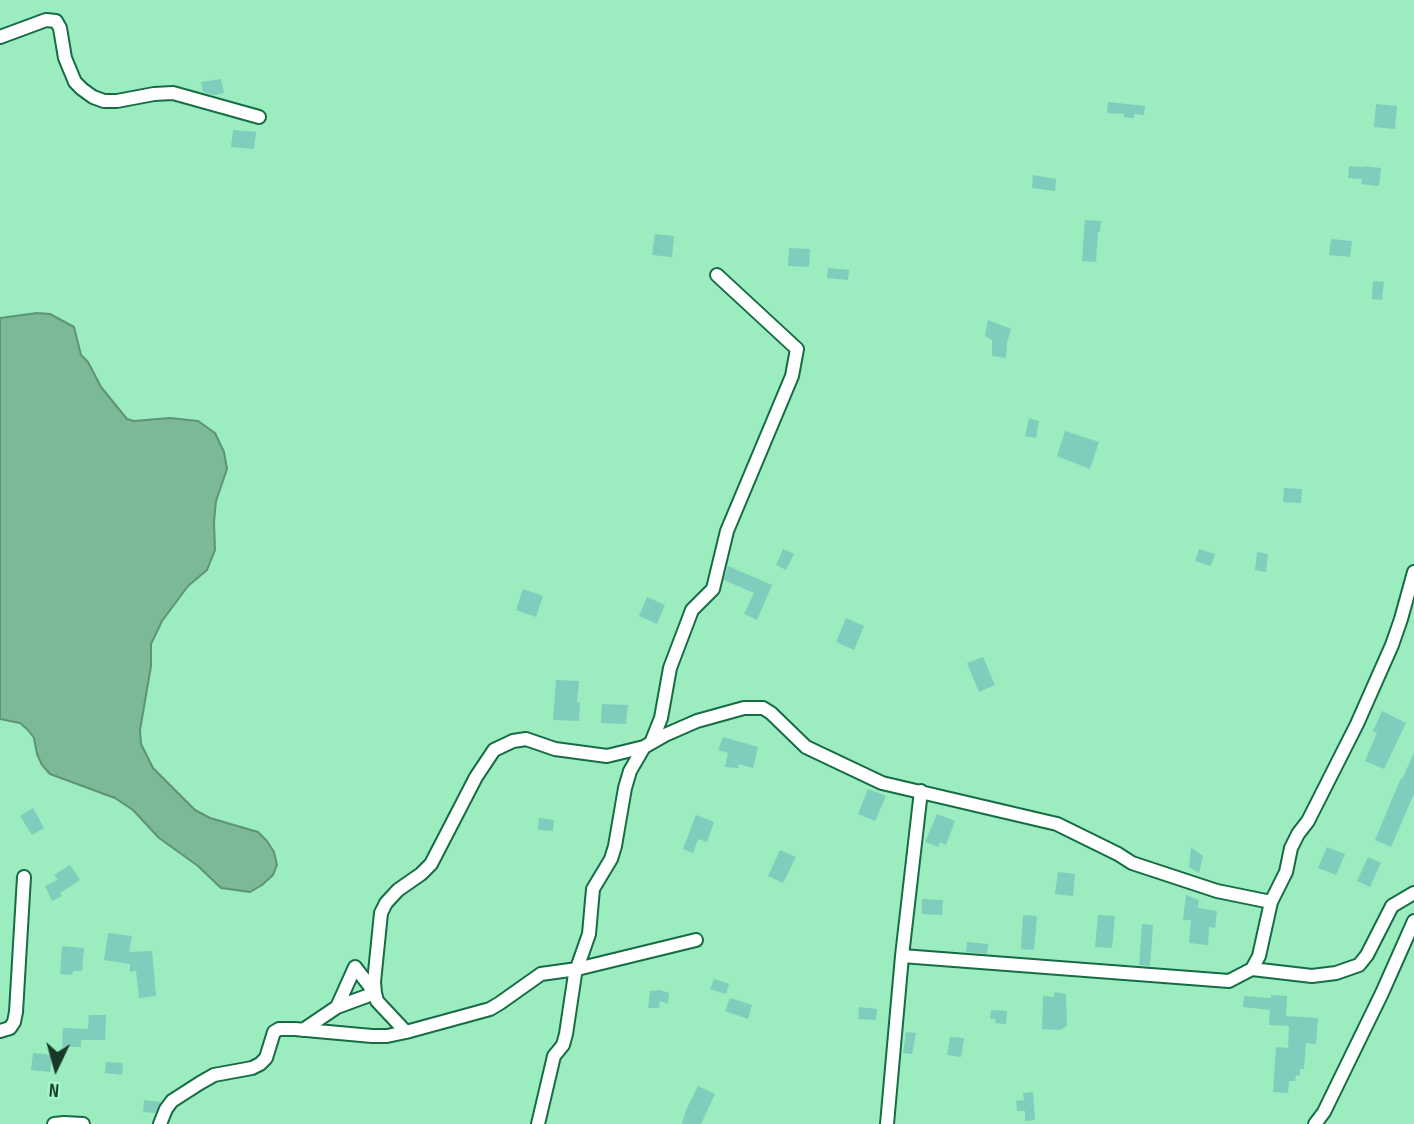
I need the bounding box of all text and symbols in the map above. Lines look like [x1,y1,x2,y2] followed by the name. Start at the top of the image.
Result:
[21,1033,91,1103] north arrow
[48,1078,60,1101] text: N

